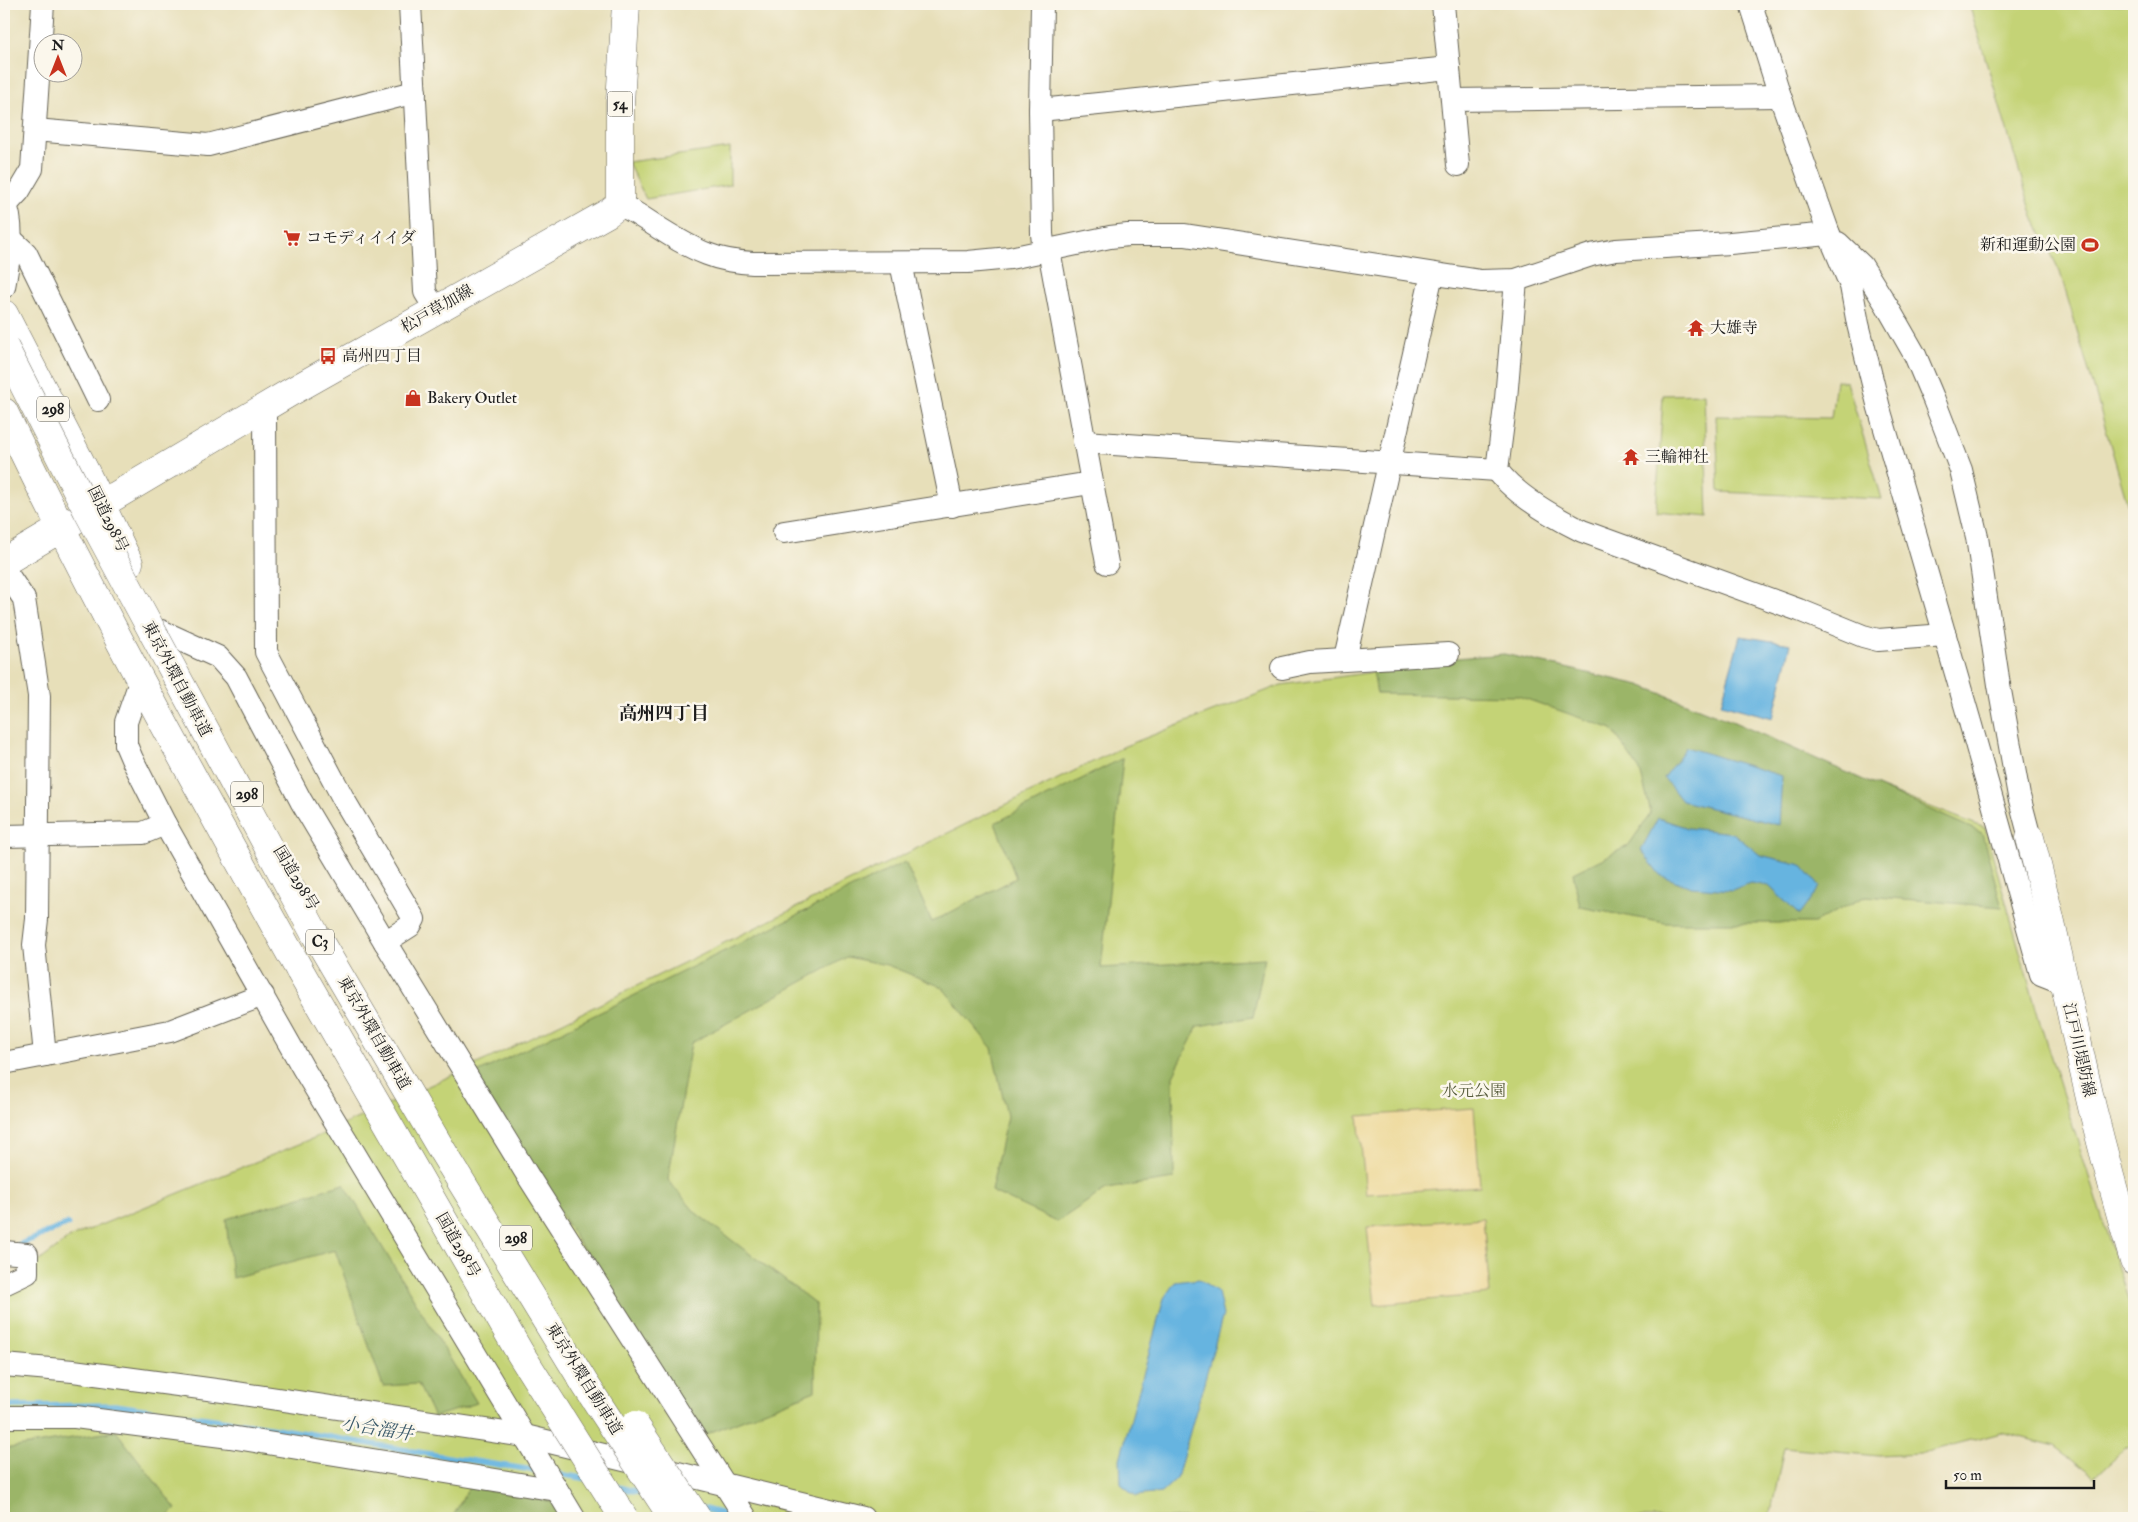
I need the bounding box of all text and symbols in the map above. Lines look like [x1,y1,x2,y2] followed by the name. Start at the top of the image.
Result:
[32,32,82,82] north arrow
[51,37,65,54] text: N
[608,92,632,116] road number: 54
[282,228,302,248] supermarket icon: コモディイイダ
[306,228,416,248] place label: コモディイイダ
[1980,235,2076,255] place label: 新和運動公園
[2080,235,2100,255] sports icon: 新和運動公園
[397,280,477,338] street label: 松戸草加線
[1686,318,1706,338] temple icon: 大雄寺
[1710,318,1758,338] place label: 大雄寺
[318,346,338,366] bus stop icon: 高州四丁目
[342,346,422,366] place label: 高州四丁目
[403,388,423,408] shop icon: Bakery Outlet
[427,388,517,408] place label: Bakery Outlet
[37,396,69,422] road number: 298
[1621,447,1641,467] temple icon: 三輪神社
[1645,447,1709,467] place label: 三輪神社
[83,482,133,556] street label: 国道298号
[138,618,216,740] street label: 東京外環自動車道
[619,702,709,725] district label: 高州四丁目
[231,782,263,806] road number: 298
[269,842,323,914] street label: 国道298号
[306,930,334,954] road number: C3
[333,973,415,1093] street label: 東京外環自動車道
[2058,1001,2100,1099] street label: 江戸川堤防線
[1442,1081,1506,1101] park label: 水元公園
[431,1209,485,1281] street label: 国道298号
[500,1226,532,1250] road number: 298
[542,1319,626,1439] street label: 東京外環自動車道
[340,1412,416,1446] water label: 小合溜井
[1946,1457,2093,1489] scale bar
[1953,1466,1982,1485] text: 50 m

